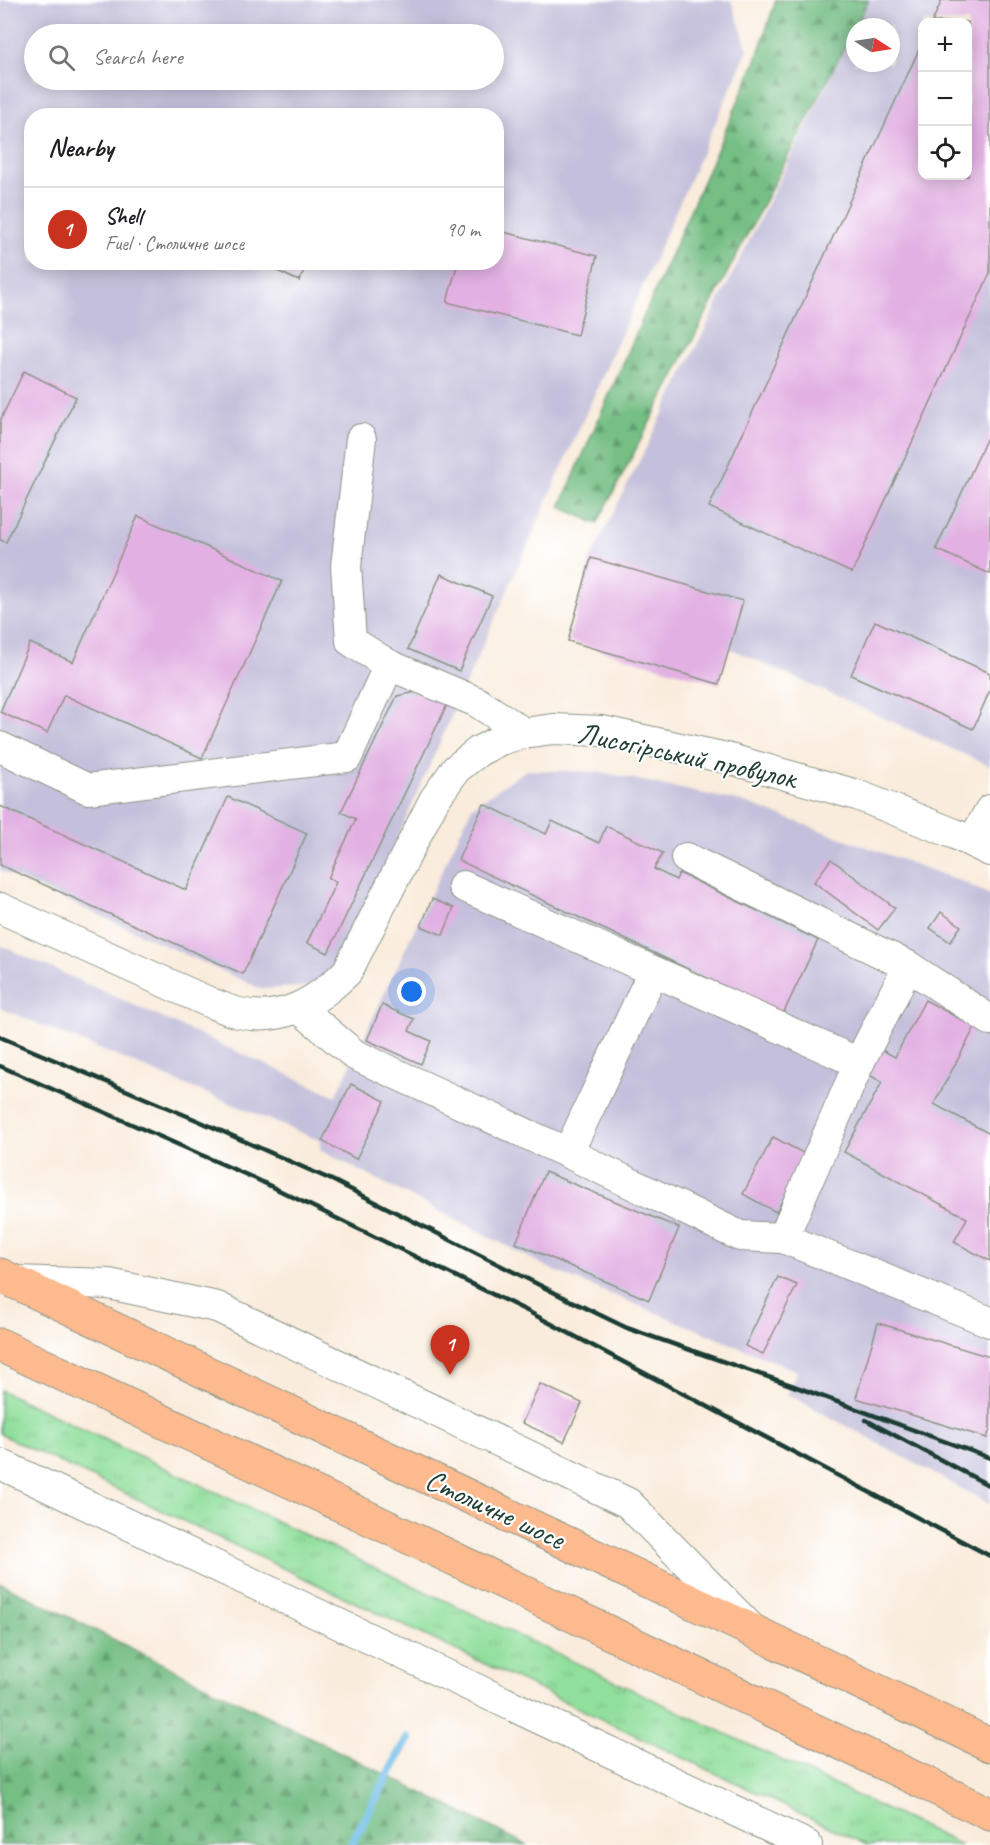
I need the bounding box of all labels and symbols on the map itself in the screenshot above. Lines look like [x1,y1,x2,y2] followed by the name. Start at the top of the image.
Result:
[846,18,900,72] north arrow
[574,713,802,797] street label: Лисогірський провулок
[397,977,426,1006] your location
[430,1326,470,1375] pin: 1
[419,1460,573,1559] street label: Столичне шосе

